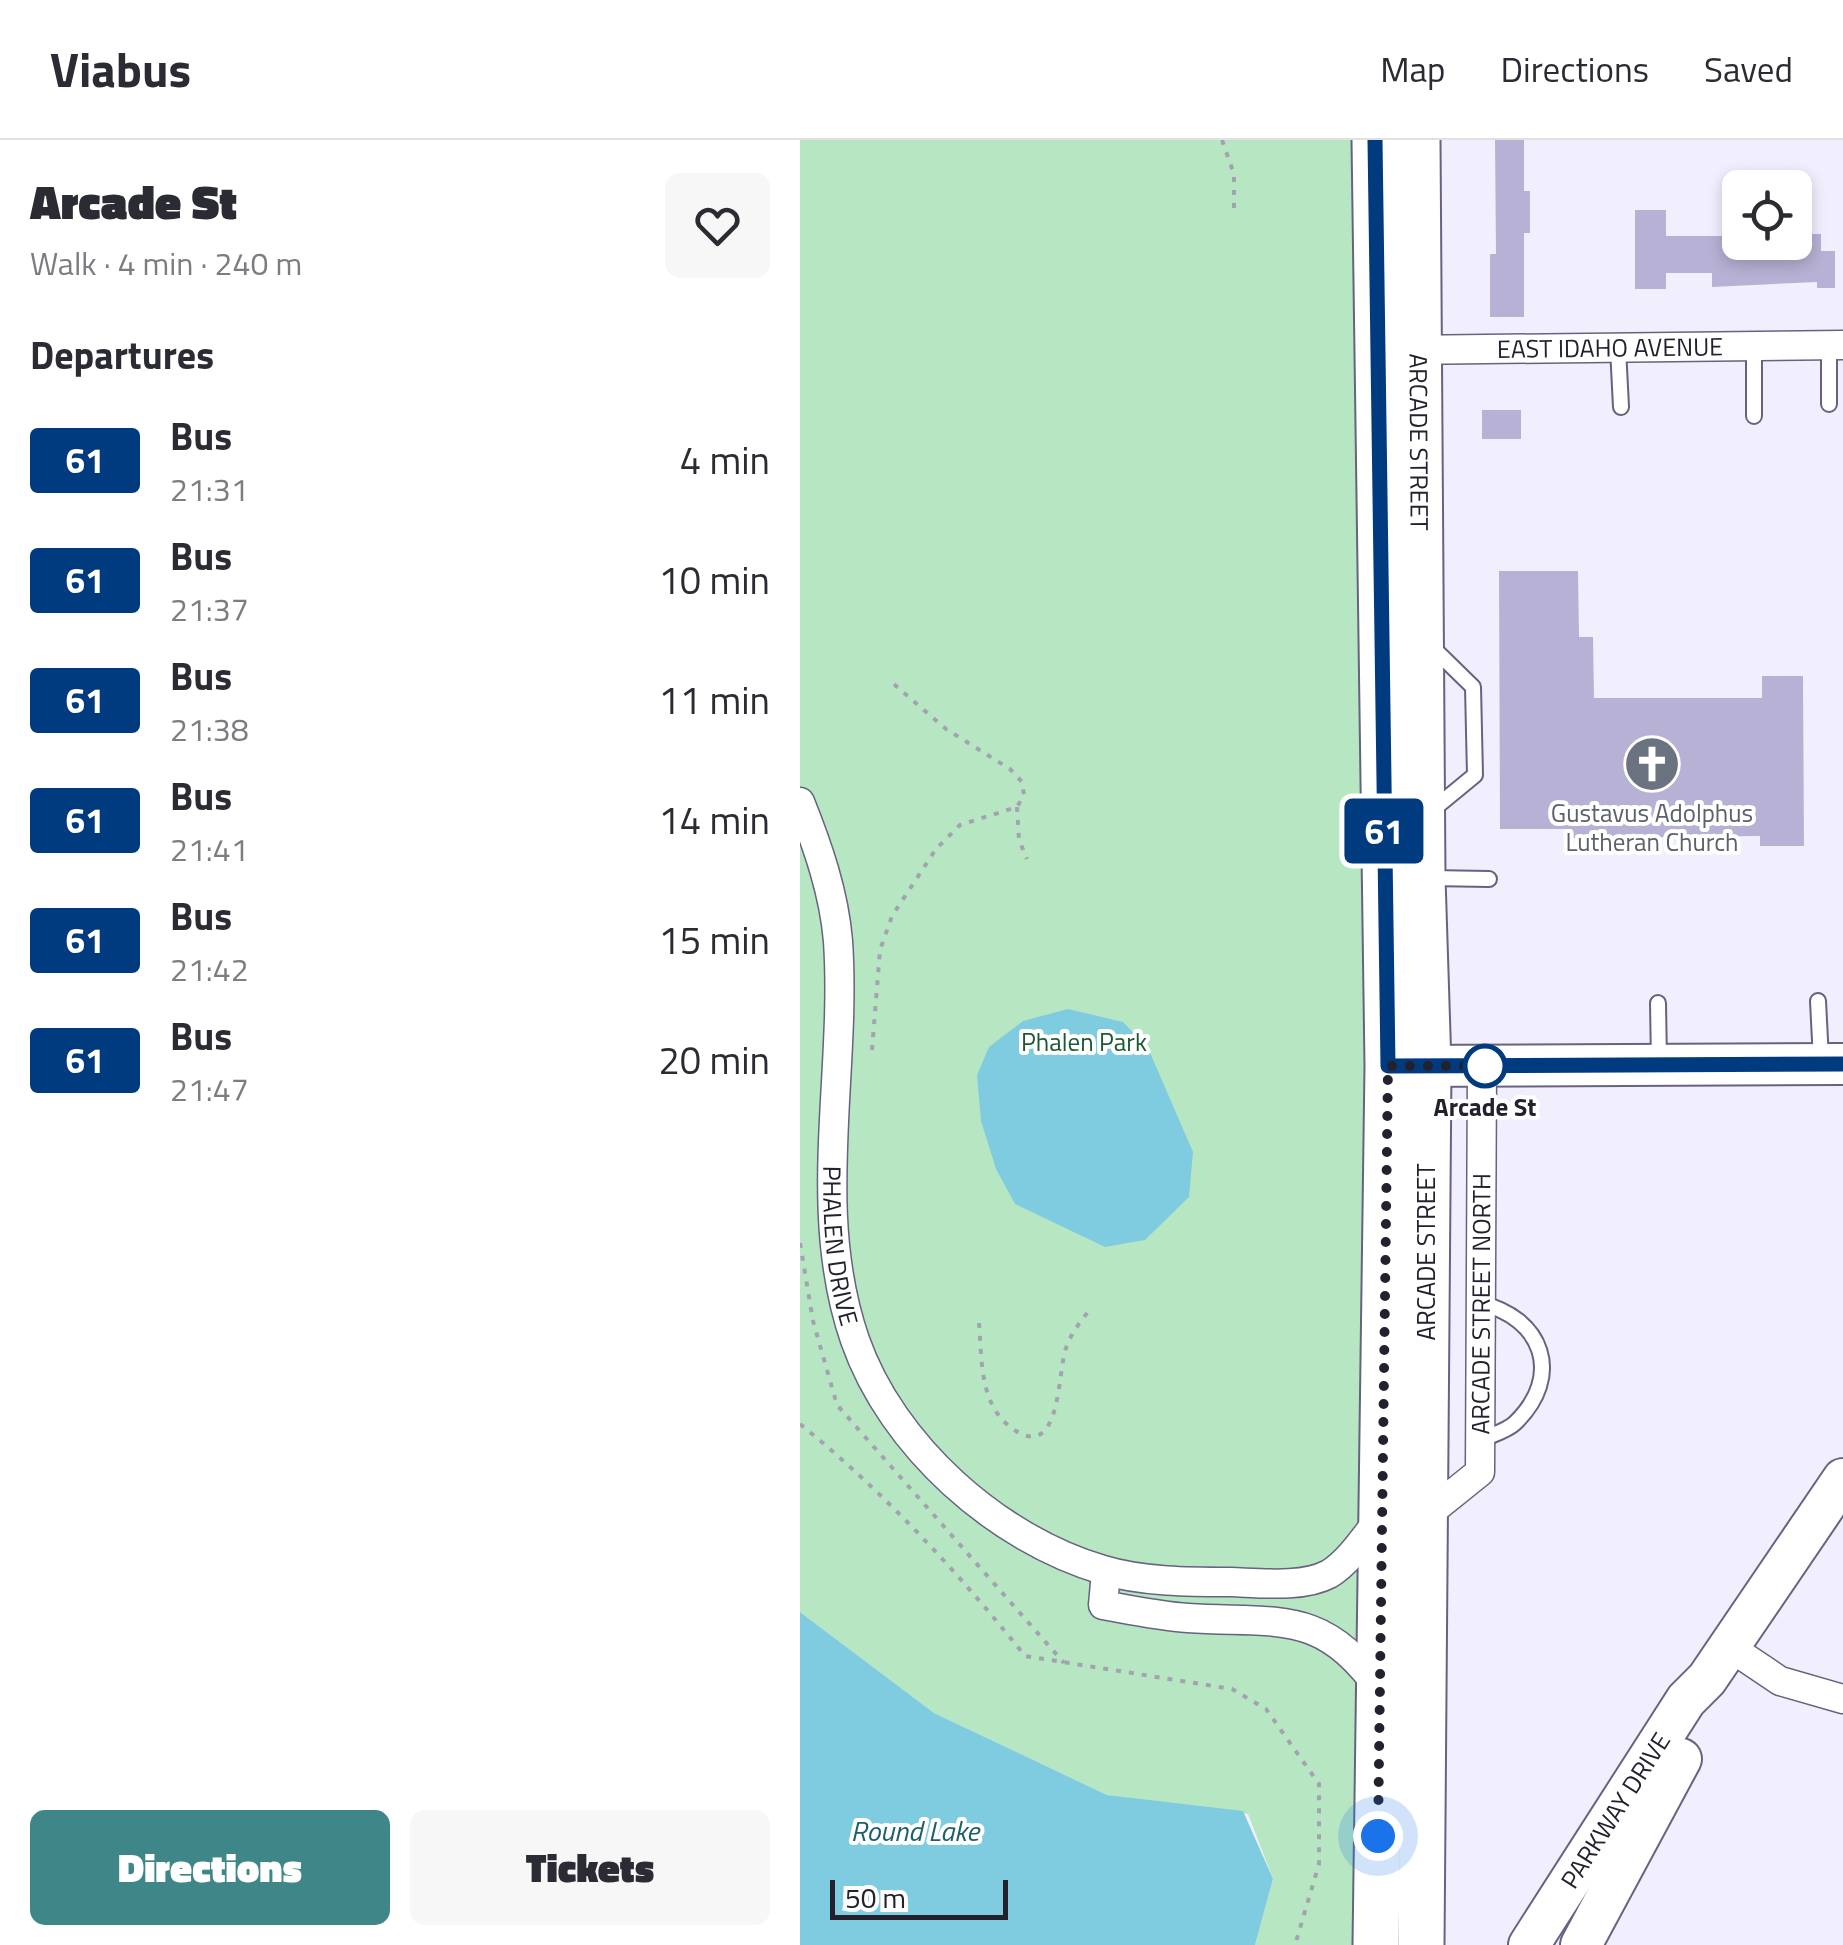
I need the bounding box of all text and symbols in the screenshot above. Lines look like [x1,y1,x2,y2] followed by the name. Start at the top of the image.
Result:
[50,33,191,106] text: Viabus
[1380,42,1446,96] text: Map
[1501,42,1649,96] text: Directions
[1704,42,1793,96] text: Saved
[30,165,237,238] text: Arcade St
[1722,170,1812,260] map controls
[1722,170,1812,260] button: locate
[665,173,770,278] button: heart
[30,239,302,287] text: Walk · 4 min · 240 m
[30,326,214,384] text: Departures
[1497,327,1723,368] street label: EAST IDAHO AVENUE
[1399,353,1439,531] street label: ARCADE STREET
[170,407,232,465] text: Bus
[680,431,770,489] text: 4 min
[65,433,105,487] text: 61
[170,465,249,513] text: 21:31
[170,527,232,585] text: Bus
[659,551,770,609] text: 10 min
[65,553,105,607] text: 61
[170,585,249,633] text: 21:37
[170,647,232,705] text: Bus
[659,671,770,729] text: 11 min
[65,673,105,727] text: 61
[170,705,249,753] text: 21:38
[1622,734,1682,794] church icon: Gustavus Adolphus Lutheran Church
[170,767,232,825] text: Bus
[659,791,770,849] text: 14 min
[65,793,105,847] text: 61
[1551,794,1753,861] place label: Gustavus Adolphus Lutheran Church
[1339,798,1429,864] line badge: 61
[1364,804,1404,858] text: 61
[170,825,249,873] text: 21:41
[170,887,232,945] text: Bus
[659,911,770,969] text: 15 min
[65,913,105,967] text: 61
[170,945,249,993] text: 21:42
[170,1007,232,1065] text: Bus
[1021,1023,1147,1061] park label: Phalen Park
[659,1031,770,1089] text: 20 min
[65,1033,105,1087] text: 61
[1464,1045,1506,1087] marker: Arcade St
[170,1065,249,1113] text: 21:47
[1434,1088,1536,1126] place label: Arcade St
[1407,1163,1445,1341] street label: ARCADE STREET
[813,1166,868,1330] street label: PHALEN DRIVE
[1461,1173,1500,1435] street label: ARCADE STREET NORTH
[1551,1725,1680,1896] street label: PARKWAY DRIVE
[851,1809,981,1852] water label: Round Lake
[30,1810,390,1925] button: Directions
[410,1810,770,1925] button: Tickets
[1353,1811,1403,1861] your location
[830,1875,1008,1920] scale bar
[845,1876,906,1919] text: 50 m

